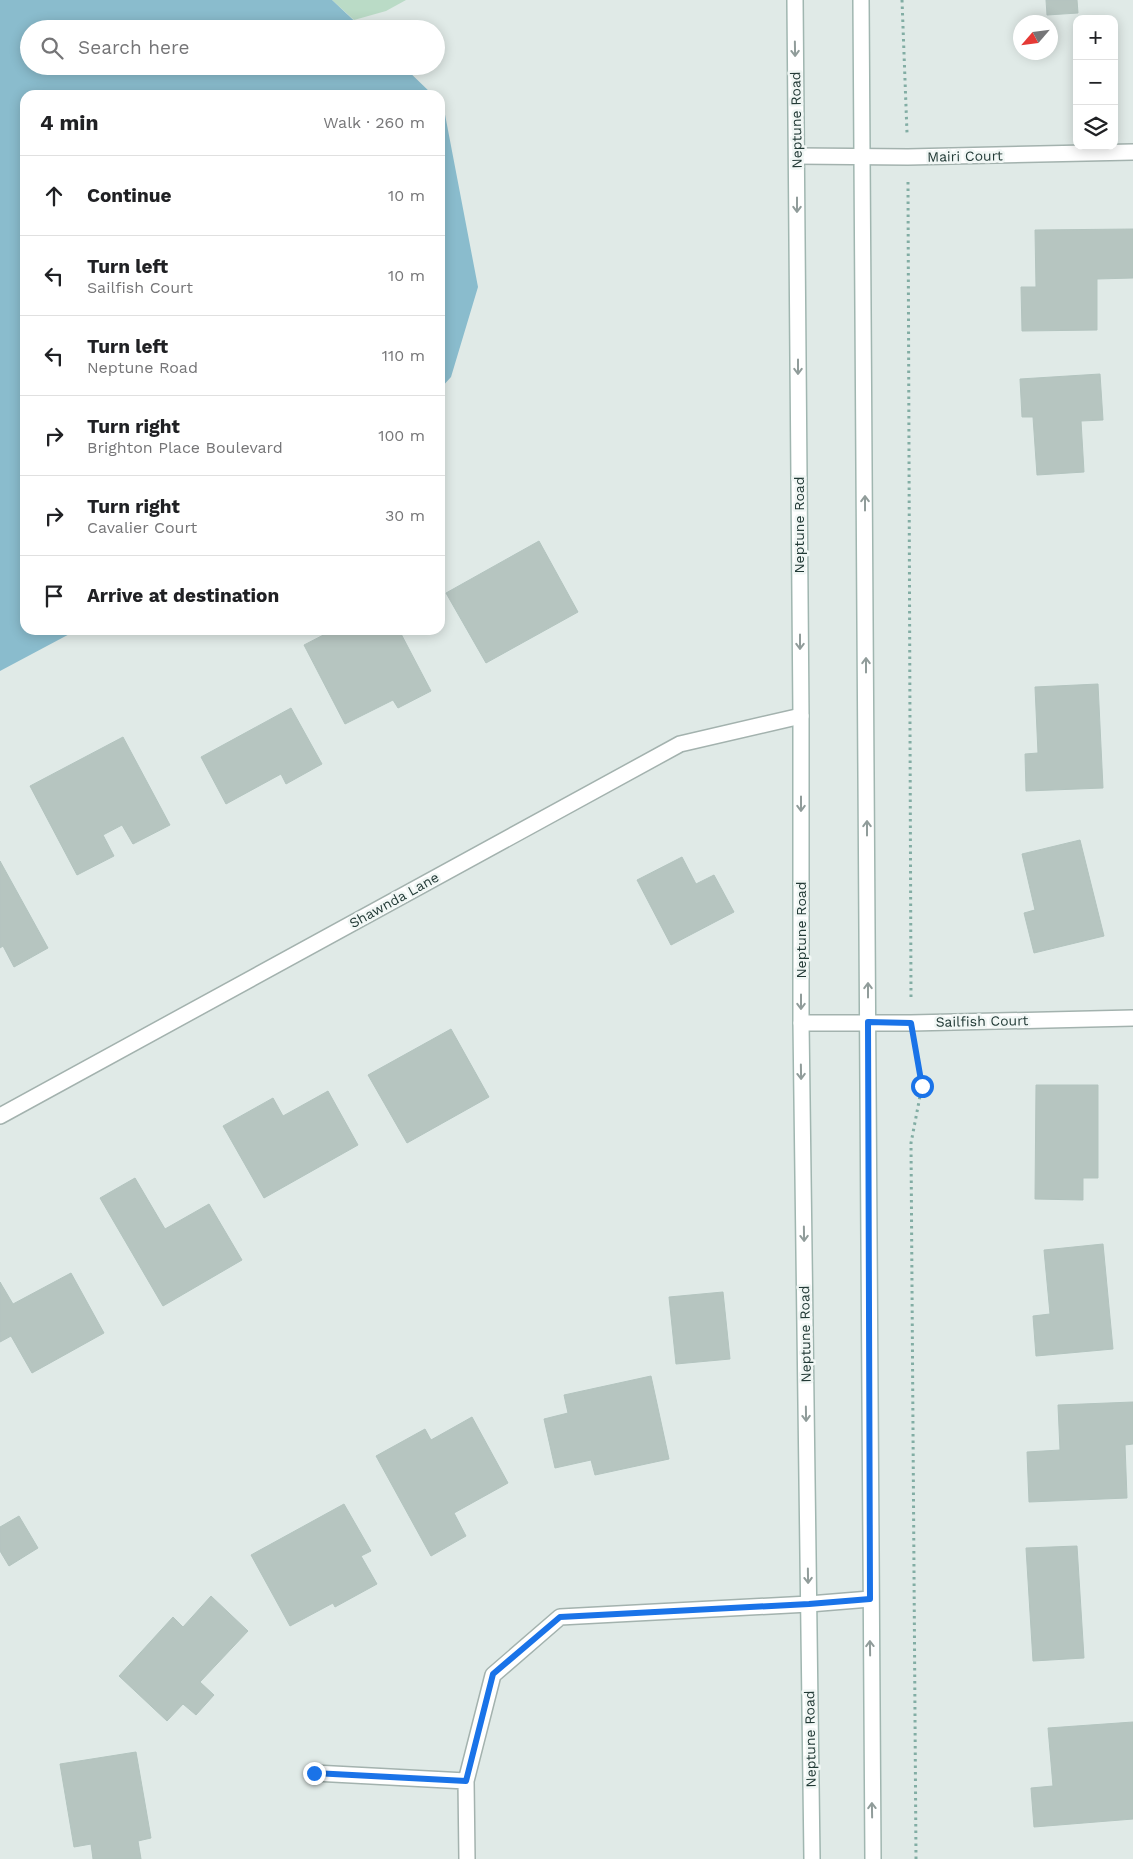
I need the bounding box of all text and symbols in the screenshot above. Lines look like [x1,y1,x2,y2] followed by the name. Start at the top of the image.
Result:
[1013,15,1058,60] north arrow
[1073,15,1118,150] map controls
[1073,15,1118,60] button: +
[20,20,445,75] search box
[38,34,66,62] icon: search
[78,36,189,59] text: Search here
[791,40,800,56] one-way arrow
[1073,60,1118,105] button: −
[787,71,805,169] street label: Neptune Road
[1073,105,1118,150] button: layers
[40,110,98,135] text: 4 min
[323,113,425,132] text: Walk · 260 m
[927,147,1003,165] street label: Mairi Court
[40,182,68,210] icon: ahead
[87,184,171,207] text: Continue
[388,186,425,205] text: 10 m
[792,196,802,213] one-way arrow
[87,255,168,278] text: Turn left
[40,262,68,290] icon: left
[388,266,425,285] text: 10 m
[87,278,193,297] text: Sailfish Court
[87,335,168,358] text: Turn left
[40,342,68,370] icon: left
[382,346,425,365] text: 110 m
[87,358,198,377] text: Neptune Road
[793,359,803,375] one-way arrow
[87,415,180,438] text: Turn right
[40,422,68,450] icon: right
[378,426,425,445] text: 100 m
[87,438,283,457] text: Brighton Place Boulevard
[791,476,807,574] street label: Neptune Road
[87,495,180,518] text: Turn right
[860,495,870,512] one-way arrow
[40,502,68,530] icon: right
[385,506,425,525] text: 30 m
[87,518,197,537] text: Cavalier Court
[40,582,68,610] icon: arrive
[87,584,279,607] text: Arrive at destination
[795,634,805,650] one-way arrow
[861,658,871,674] one-way arrow
[796,796,806,812] one-way arrow
[862,820,872,836] one-way arrow
[346,869,442,931] street label: Shawnda Lane
[793,881,809,979] street label: Neptune Road
[863,983,873,999] one-way arrow
[796,994,806,1010] one-way arrow
[936,1012,1029,1030] street label: Sailfish Court
[796,1063,806,1079] one-way arrow
[911,1075,934,1098] route start
[799,1226,809,1242] one-way arrow
[796,1285,814,1383] street label: Neptune Road
[801,1406,811,1422] one-way arrow
[804,1568,813,1584] one-way arrow
[865,1640,875,1656] one-way arrow
[801,1690,819,1788] street label: Neptune Road
[303,1762,326,1785] route end
[868,1803,877,1819] one-way arrow

